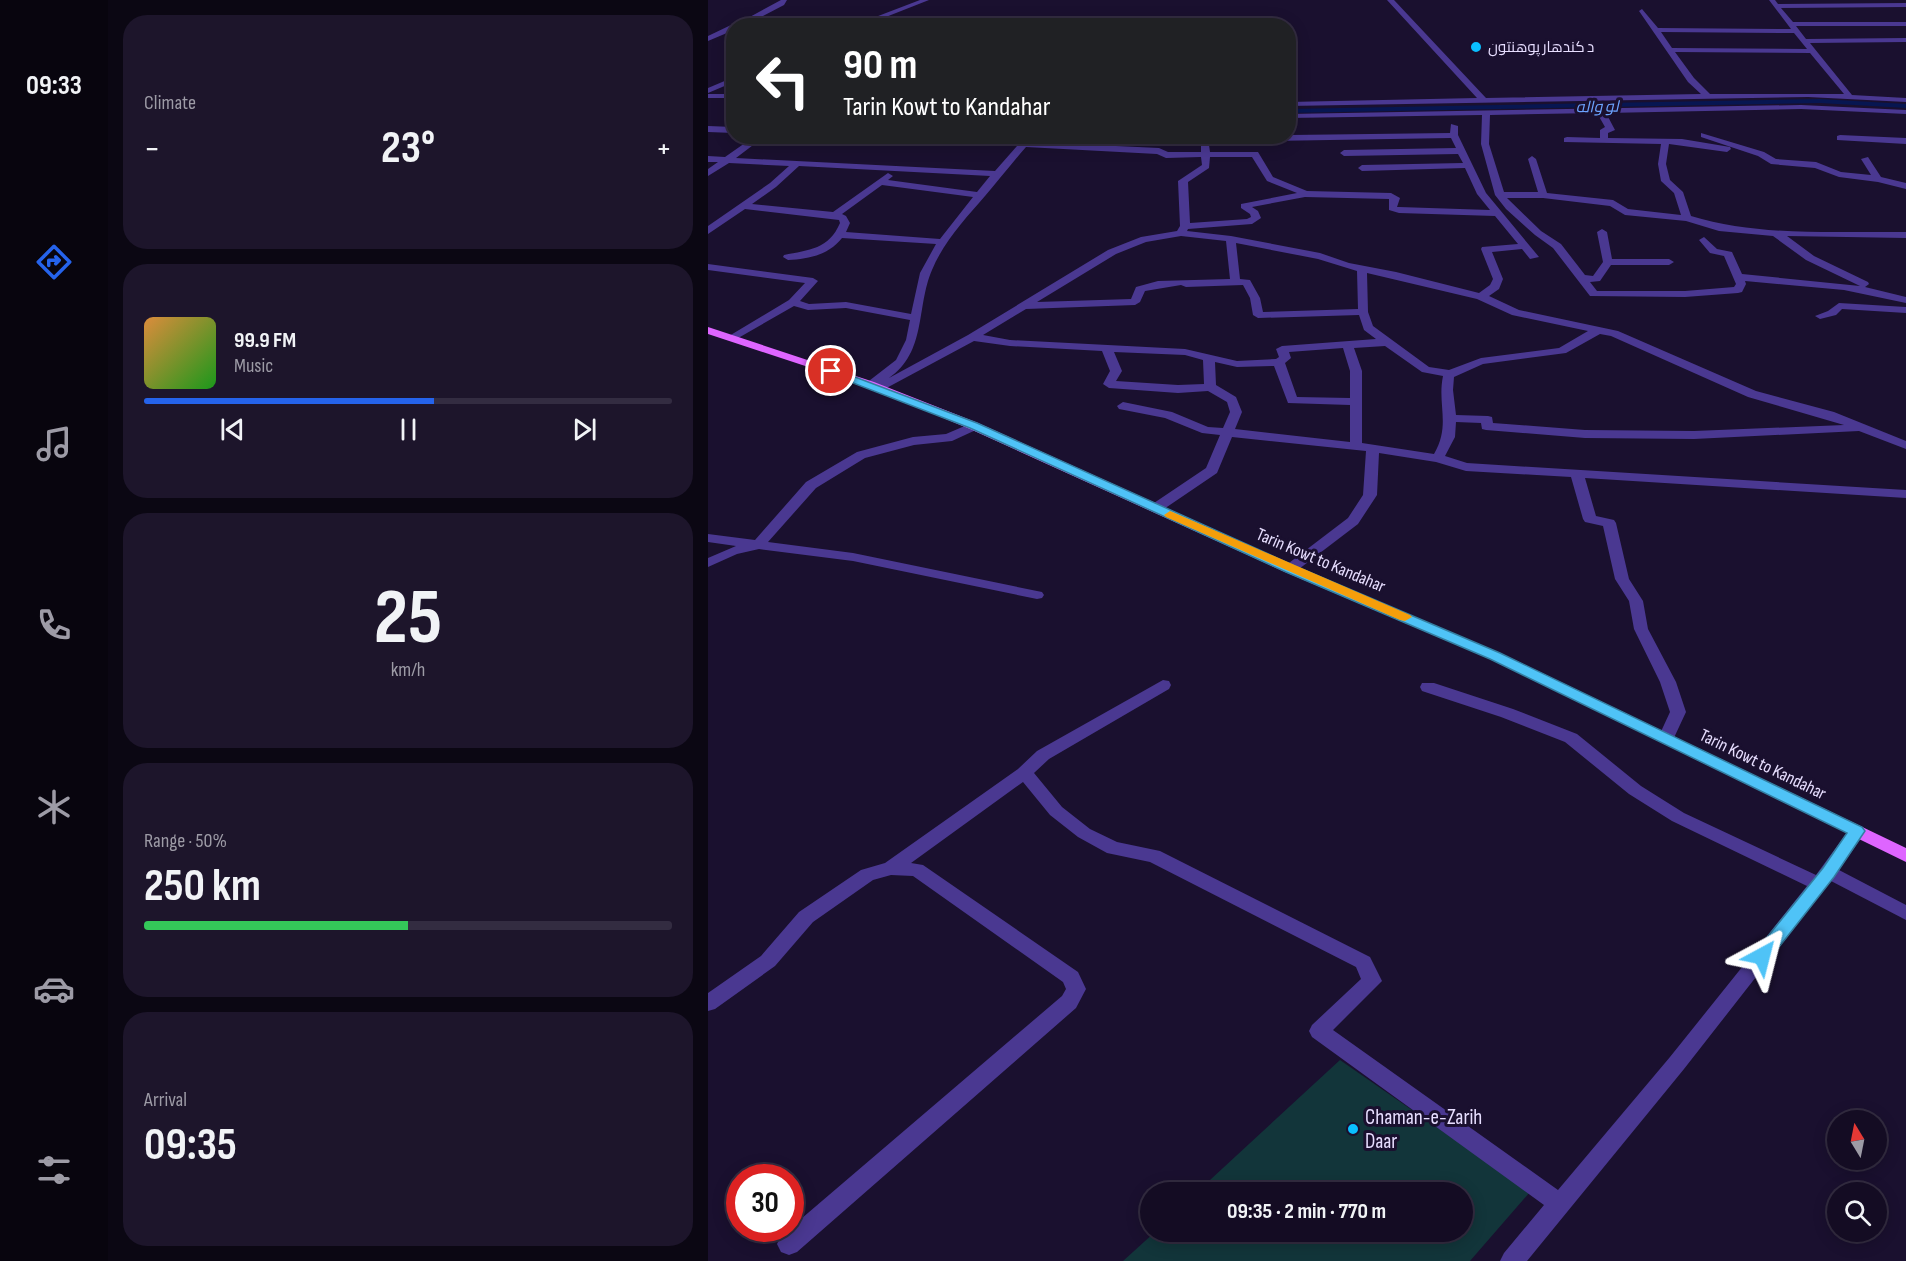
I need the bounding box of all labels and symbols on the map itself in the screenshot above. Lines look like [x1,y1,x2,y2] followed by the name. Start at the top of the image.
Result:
[1488,38,1594,57] place label: د کندهار پوهنتون
[1469,40,1483,54] marker: د کندهار پوهنتون
[1575,98,1621,117] water label: لو واله
[805,345,856,396] pin
[1253,524,1389,597] street label: Tarin Kowt to Kandahar
[1696,725,1830,804] street label: Tarin Kowt to Kandahar
[1730,924,1794,988] position arrow
[1365,1105,1482,1154] place label: Chaman-e-Zarih Daar
[1827,1110,1887,1170] north arrow
[1346,1122,1360,1136] marker: Chaman-e-Zarih Daar
[726,1164,804,1242] speed limit sign: 30

